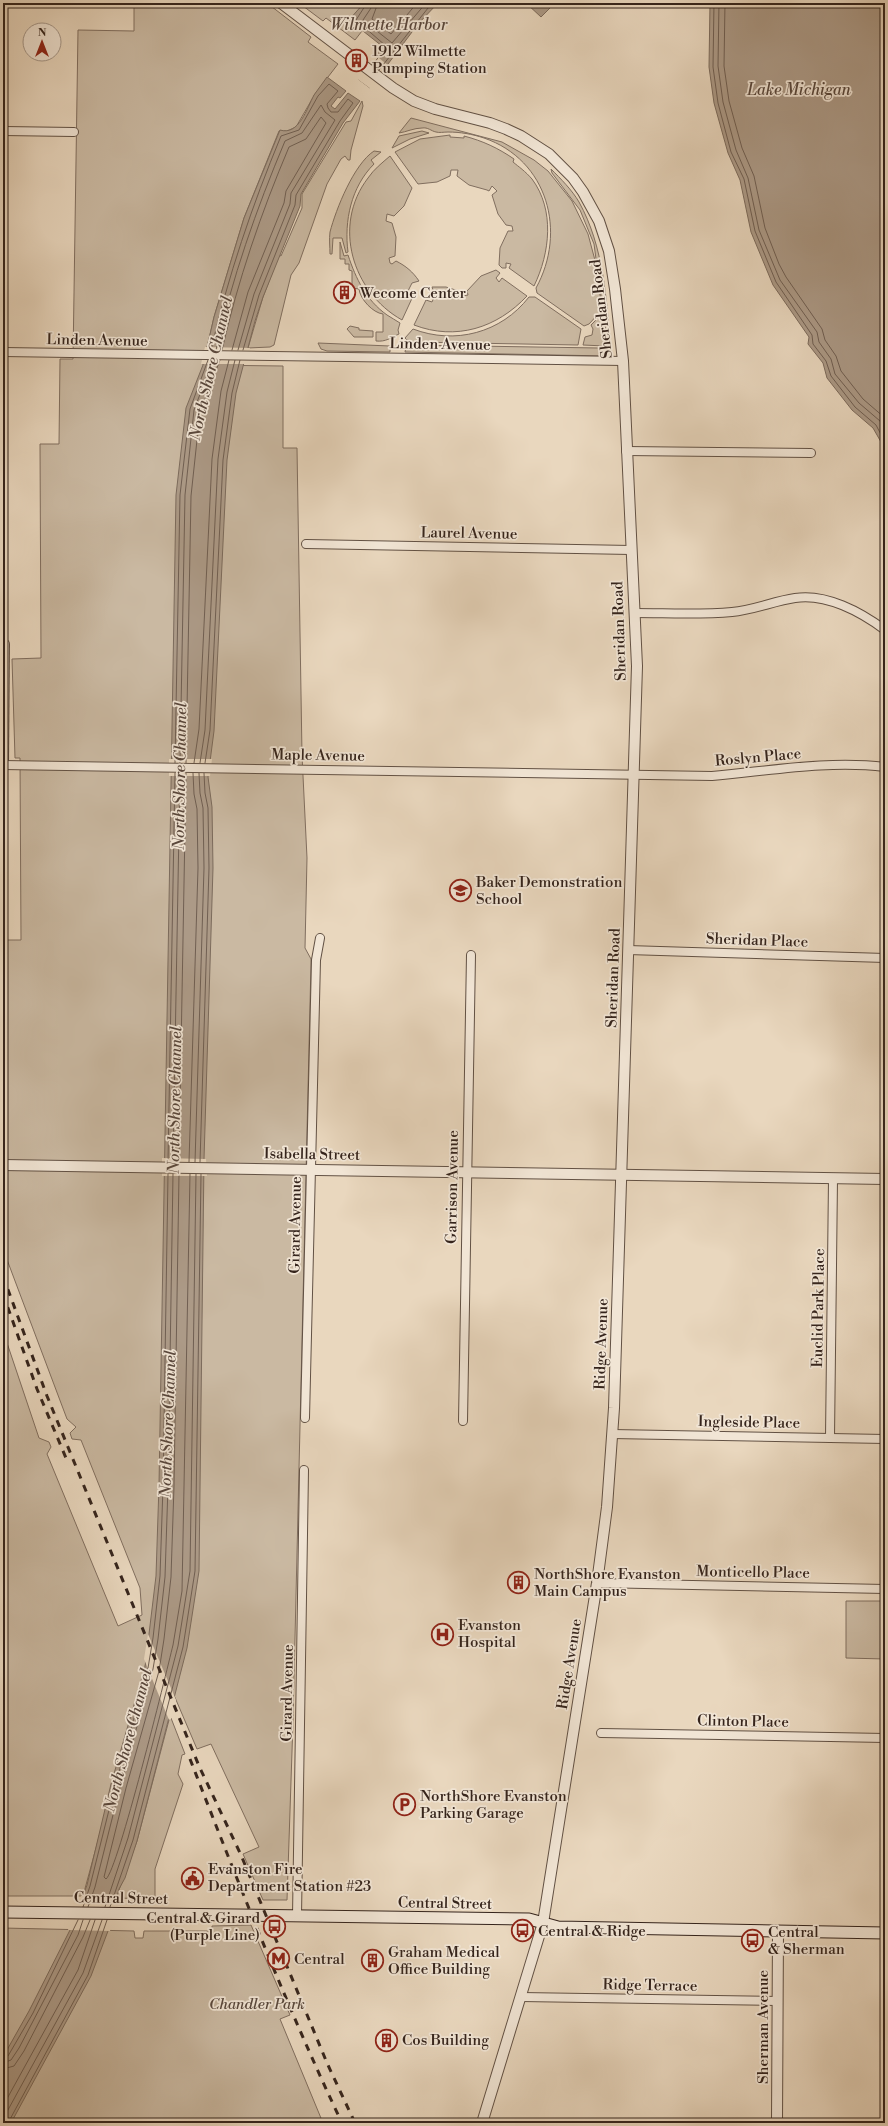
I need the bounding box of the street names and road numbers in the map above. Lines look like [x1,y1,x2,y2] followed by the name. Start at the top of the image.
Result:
[586,258,617,360] street label: Sheridan Road
[46,330,148,351] street label: Linden Avenue
[389,334,491,355] street label: Linden Avenue
[420,523,518,544] street label: Laurel Avenue
[608,580,631,681] street label: Sheridan Road
[714,744,802,771] street label: Roslyn Place
[271,745,365,766] street label: Maple Avenue
[602,927,625,1028] street label: Sheridan Road
[705,929,809,952] street label: Sheridan Place
[442,1130,463,1244] street label: Garrison Avenue
[264,1144,361,1165] street label: Isabella Street
[285,1176,306,1274] street label: Girard Avenue
[808,1248,829,1368] street label: Euclid Park Place
[590,1298,613,1390] street label: Ridge Avenue
[698,1412,800,1433] street label: Ingleside Place
[696,1562,810,1583] street label: Monticello Place
[553,1617,586,1711] street label: Ridge Avenue
[277,1644,298,1742] street label: Girard Avenue
[697,1711,789,1732] street label: Clinton Place
[74,1888,169,1909] street label: Central Street
[398,1893,493,1914] street label: Central Street
[754,1970,773,2084] street label: Sherman Avenue
[602,1975,698,1996] street label: Ridge Terrace

